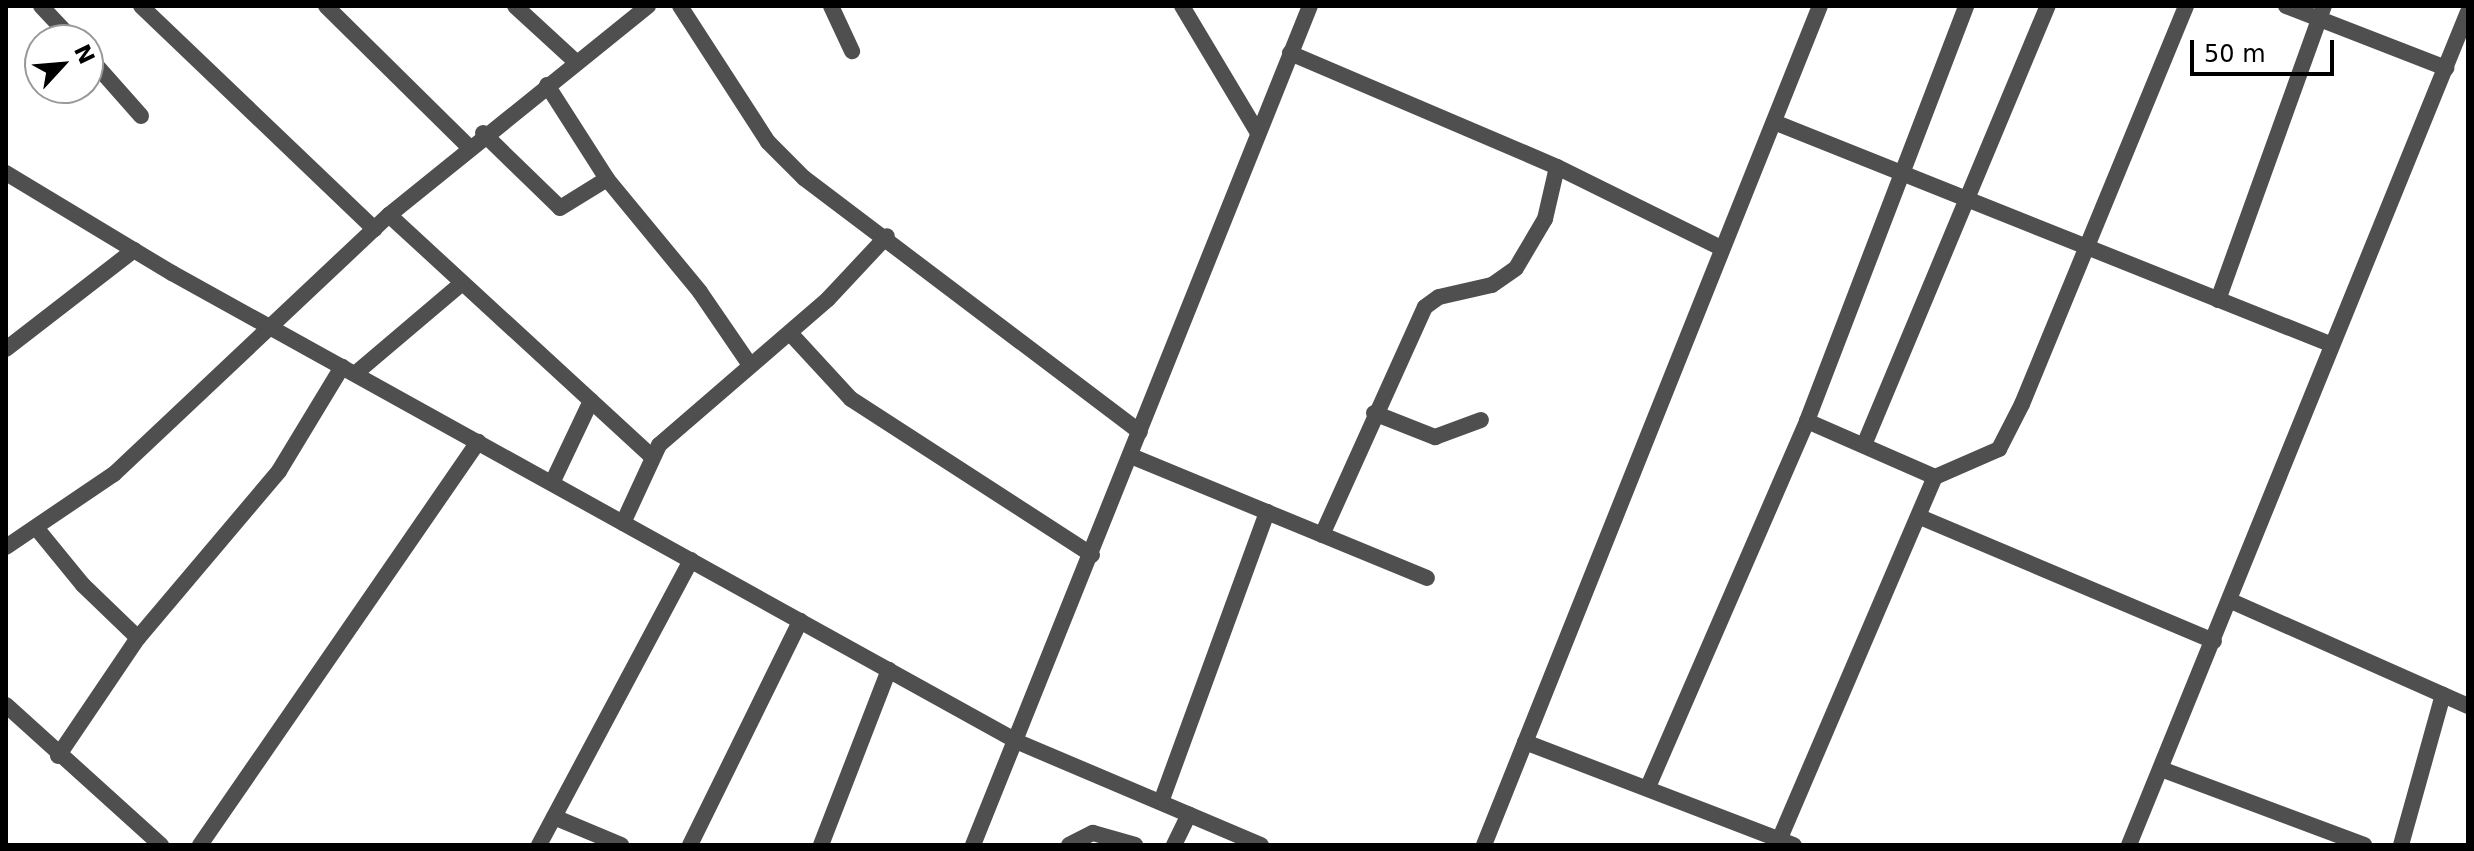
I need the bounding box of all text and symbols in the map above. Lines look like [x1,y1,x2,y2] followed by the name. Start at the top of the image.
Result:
[24,24,104,104] north arrow
[2194,24,2338,74] scale bar
[69,40,99,68] text: N
[2204,40,2266,68] text: 50 m

